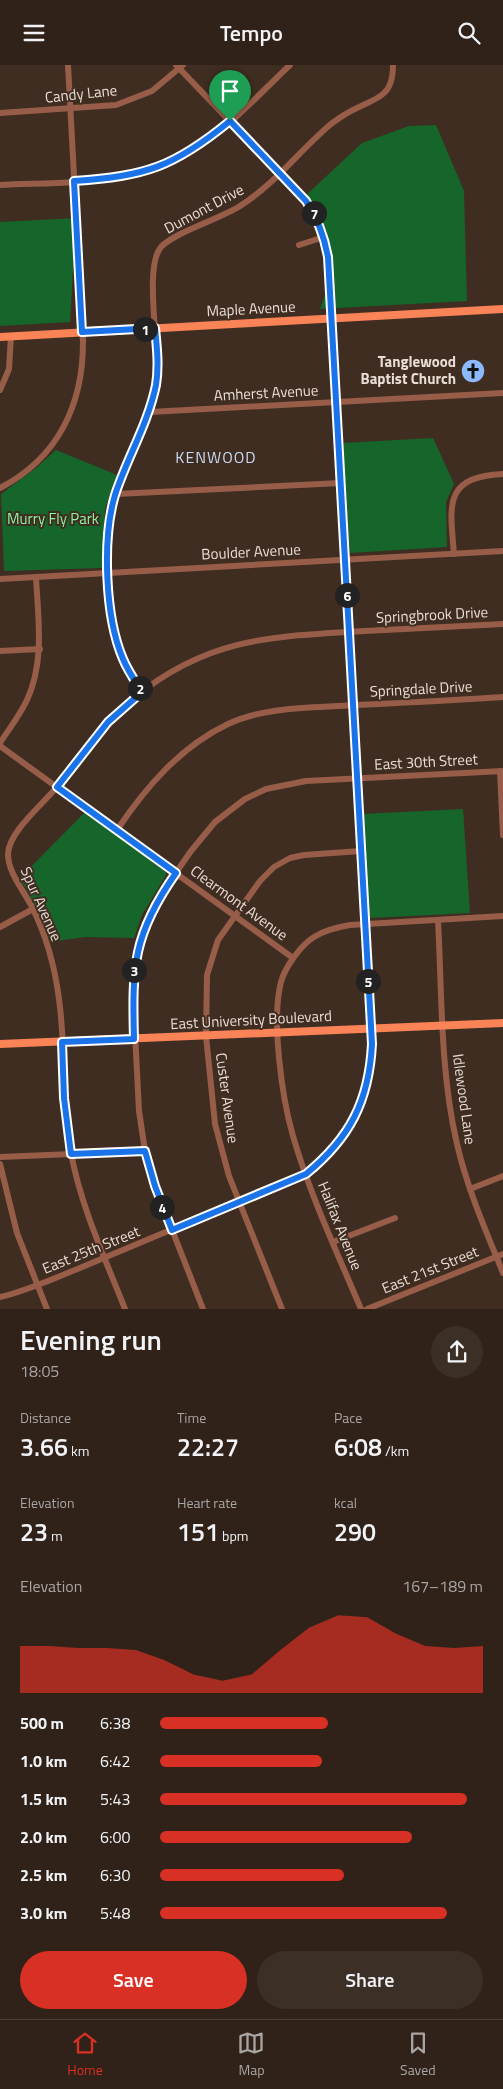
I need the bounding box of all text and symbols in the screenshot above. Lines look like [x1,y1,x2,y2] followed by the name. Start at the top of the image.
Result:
[220,16,283,50] text: Tempo
[20,19,48,47] icon: menu
[455,19,483,47] icon: search
[209,70,251,121] pin
[216,77,244,105] icon: arrive
[44,78,118,109] street label: Candy Lane
[160,178,248,239] street label: Dumont Drive
[302,201,326,225] pin: 7
[311,203,318,224] text: 7
[206,295,296,322] street label: Maple Avenue
[132,317,158,341] pin: 1
[142,319,149,340] text: 1
[361,350,456,390] place label: Tanglewood Baptist Church
[460,358,486,384] church icon: Tanglewood Baptist Church
[213,378,319,407] street label: Amherst Avenue
[175,445,257,469] district label: KENWOOD
[7,507,99,530] park label: Murry Fly Park
[201,537,301,566] street label: Boulder Avenue
[334,583,360,607] pin: 6
[344,585,351,606] text: 6
[375,600,489,629] street label: Springbrook Drive
[369,674,473,703] street label: Springdale Drive
[128,675,152,701] pin: 2
[137,678,144,699] text: 2
[374,747,479,776] street label: East 30th Street
[186,859,293,946] street label: Clearmont Avenue
[15,863,68,945] street label: Spur Avenue
[122,957,146,983] pin: 3
[131,960,138,981] text: 3
[356,969,380,993] pin: 5
[365,971,372,992] text: 5
[170,1004,332,1035] street label: East University Boulevard
[210,1051,245,1145] street label: Custer Avenue
[447,1052,482,1146] street label: Idlewood Lane
[312,1178,369,1274] street label: Halifax Avenue
[150,1195,174,1219] pin: 4
[159,1197,166,1218] text: 4
[39,1219,144,1280] street label: East 25th Street
[378,1239,482,1299] street label: East 21st Street
[20,1318,162,1361] text: Evening run
[431,1326,483,1378] button: share
[20,1359,59,1383] text: 18:05
[20,1407,71,1428] text: Distance
[177,1407,206,1428] text: Time
[334,1407,362,1428] text: Pace
[20,1428,68,1466] text: 3.66
[177,1428,239,1466] text: 22:27
[334,1428,382,1466] text: 6:08
[68,1440,89,1461] text: km
[382,1440,409,1461] text: /km
[20,1492,74,1513] text: Elevation
[177,1492,237,1513] text: Heart rate
[334,1492,357,1513] text: kcal
[20,1513,48,1551] text: 23
[177,1513,219,1551] text: 151
[334,1513,376,1551] text: 290
[48,1525,63,1546] text: m
[219,1525,249,1546] text: bpm
[20,1574,82,1598] text: Elevation
[402,1574,483,1598] text: 167–189 m
[20,1711,64,1735] text: 500 m
[100,1711,130,1735] text: 6:38
[20,1749,67,1773] text: 1.0 km
[100,1749,130,1773] text: 6:42
[20,1787,67,1811] text: 1.5 km
[100,1787,130,1811] text: 5:43
[20,1825,67,1849] text: 2.0 km
[100,1825,130,1849] text: 6:00
[20,1863,67,1887] text: 2.5 km
[100,1863,130,1887] text: 6:30
[20,1901,67,1925] text: 3.0 km
[100,1901,130,1925] text: 5:48
[20,1951,247,2009] button: Save
[257,1951,483,2009] button: Share
[67,2029,103,2080] tab: Home
[237,2029,265,2080] tab: Map
[400,2029,436,2080] tab: Saved

